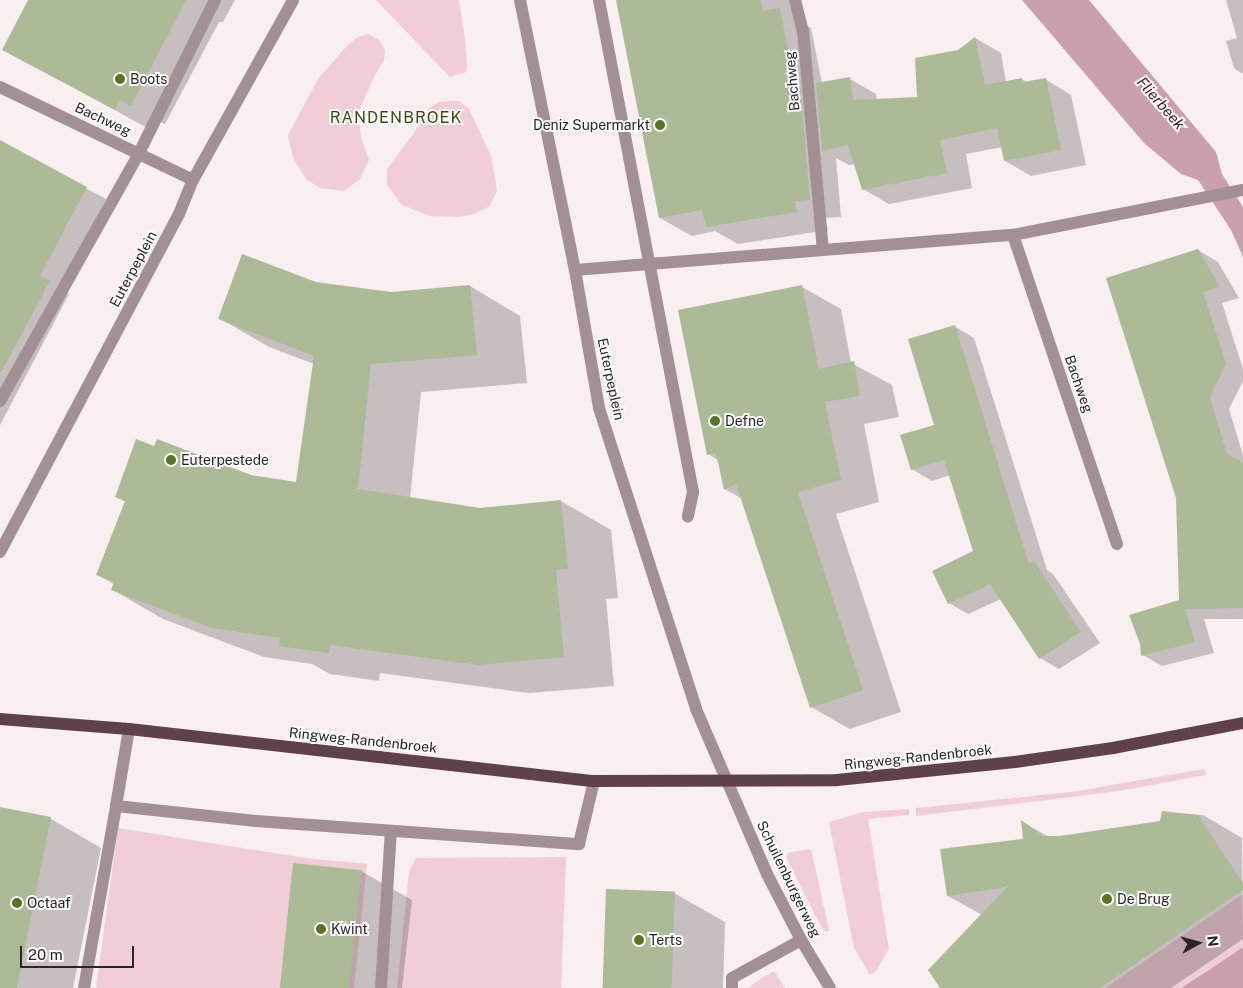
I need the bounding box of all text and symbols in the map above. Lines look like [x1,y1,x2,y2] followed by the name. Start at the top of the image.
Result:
[781,50,803,112] street label: Bachweg
[130,71,167,87] place label: Boots
[114,73,126,85] marker: Boots
[1133,73,1189,133] water label: Flierbeek
[72,99,134,139] street label: Bachweg
[328,108,464,128] district label: RANDENBROEK
[533,117,650,133] place label: Deniz Supermarkt
[654,119,666,131] marker: Deniz Supermarkt
[106,228,160,310] street label: Euterpeplein
[594,336,628,422] street label: Euterpeplein
[1061,353,1097,415] street label: Bachweg
[725,413,764,429] place label: Defne
[709,415,721,427] marker: Defne
[181,452,269,468] place label: Euterpestede
[165,454,177,466] marker: Euterpestede
[288,724,438,756] street label: Ringweg-Randenbroek
[843,741,993,773] street label: Ringweg-Randenbroek
[753,818,825,940] street label: Schuilenburgerweg
[1117,891,1170,907] place label: De Brug
[1101,893,1113,905] marker: De Brug
[27,895,71,911] place label: Octaaf
[11,897,23,909] marker: Octaaf
[1173,918,1223,968] north arrow
[331,921,368,937] place label: Kwint
[315,923,327,935] marker: Kwint
[649,932,682,948] place label: Terts
[633,934,645,946] marker: Terts
[1204,935,1221,948] text: N
[22,936,136,968] scale bar
[28,946,63,963] text: 20 m

